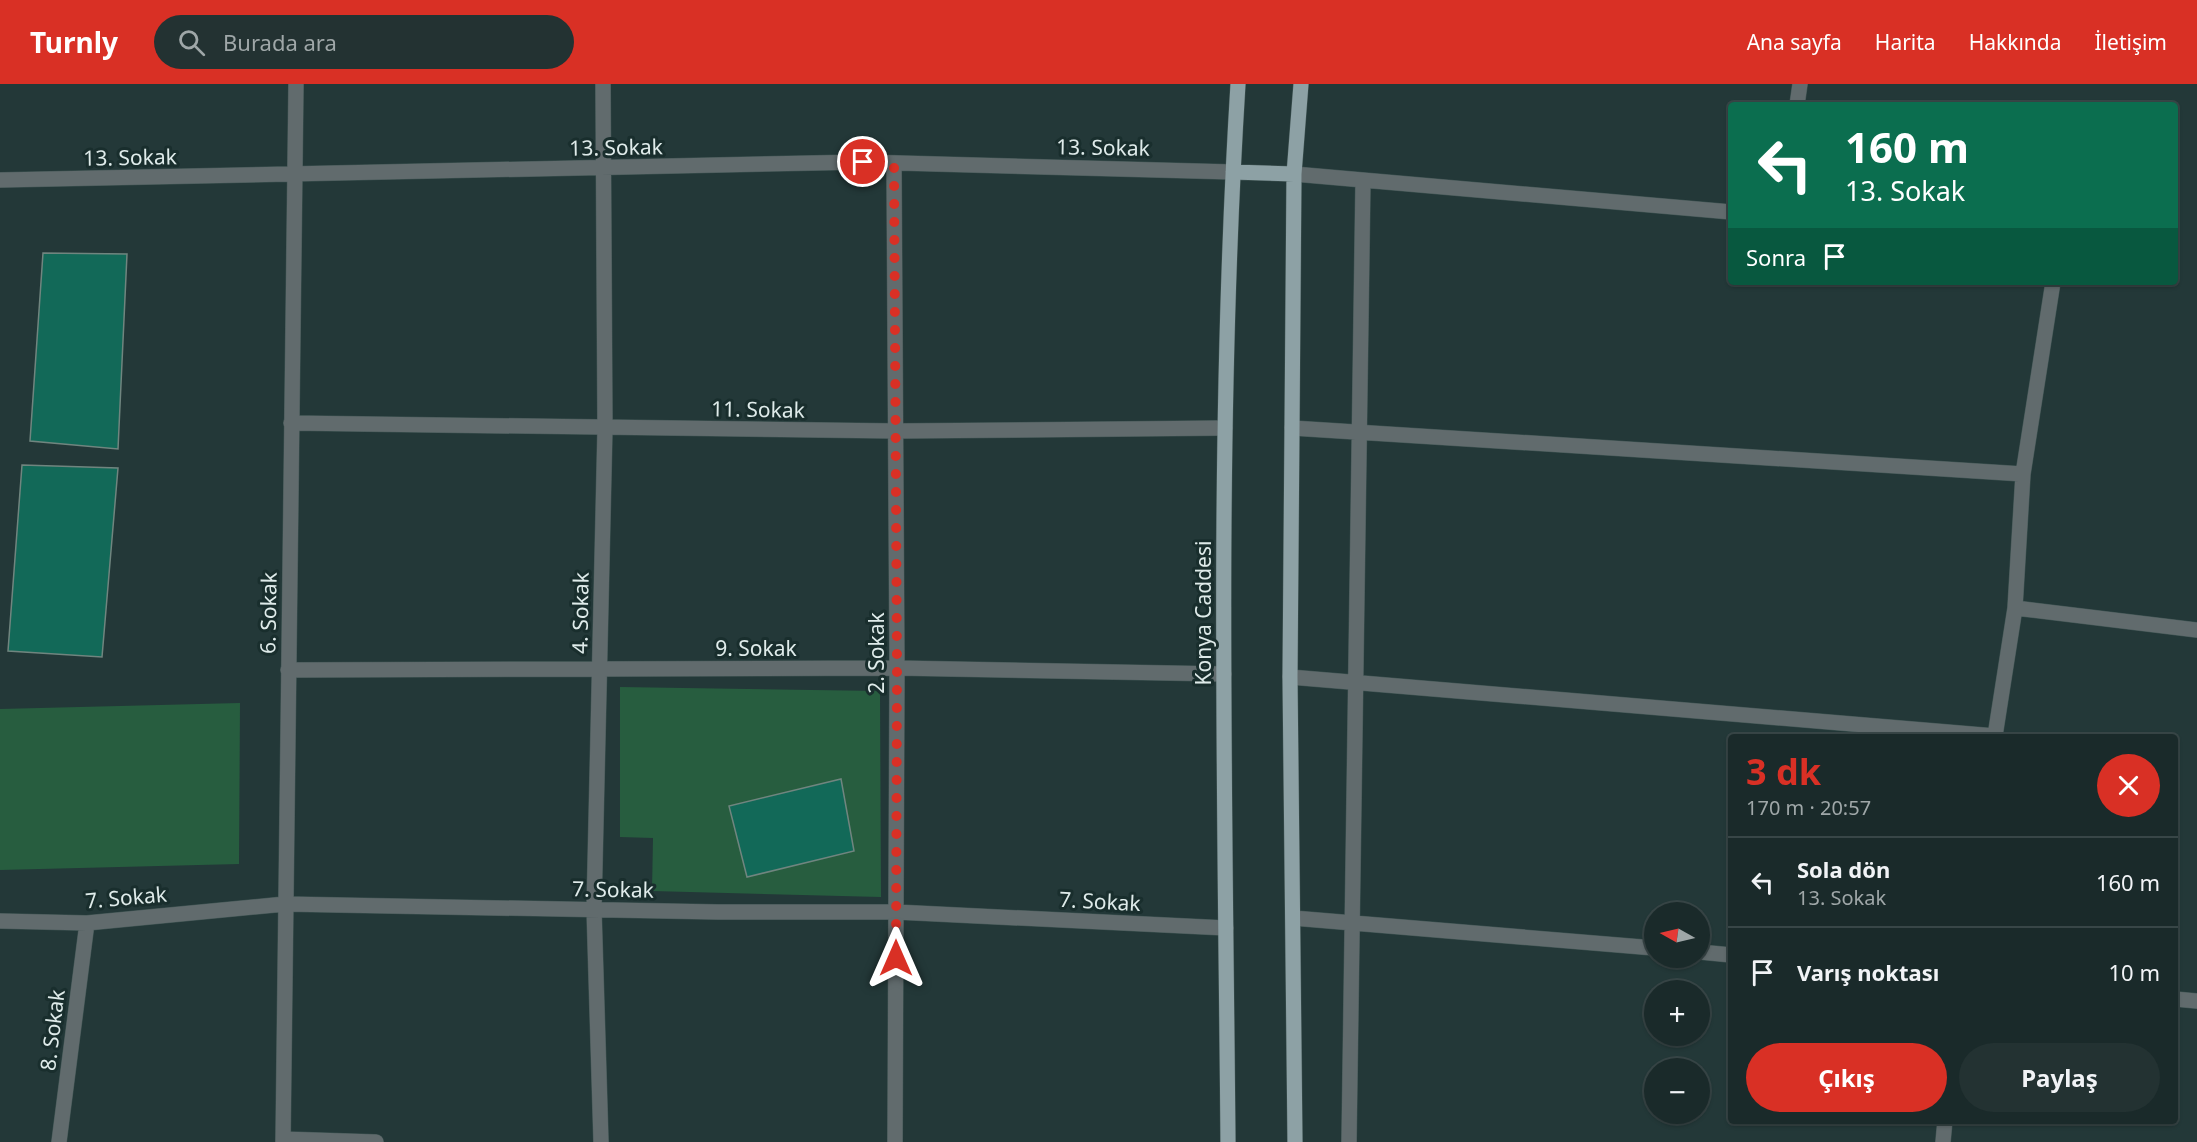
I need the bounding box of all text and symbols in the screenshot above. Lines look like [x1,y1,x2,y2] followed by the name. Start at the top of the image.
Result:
[154,15,574,69] search box
[30,23,118,61] text: Turnly
[175,26,208,59] icon: search
[223,27,337,57] text: Burada ara
[1747,28,1842,56] text: Ana sayfa
[1875,28,1936,56] text: Harita
[1969,28,2062,56] text: Hakkında
[2095,28,2167,56] text: İletişim
[1845,118,1969,175] text: 160 m
[1746,126,1824,204] icon: left
[569,132,664,162] street label: 13. Sokak
[1056,132,1151,162] street label: 13. Sokak
[837,136,888,187] pin
[83,142,178,172] street label: 13. Sokak
[846,145,879,178] icon: arrive
[1845,172,1965,209] text: 13. Sokak
[1818,240,1851,273] icon: arrive
[1746,242,1806,272] text: Sonra
[711,394,806,424] street label: 11. Sokak
[1189,541,1217,685] street label: Konya Caddesi
[253,571,283,654] street label: 6. Sokak
[565,571,595,654] street label: 4. Sokak
[862,611,890,694] street label: 2. Sokak
[715,634,798,662] street label: 9. Sokak
[1746,747,1821,796] text: 3 dk
[2097,754,2160,817] button: close
[1746,794,1871,821] text: 170 m · 20:57
[1797,854,1890,884] text: Sola dön
[1746,866,1779,899] icon: left
[2096,867,2160,897] text: 160 m
[572,874,655,904] street label: 7. Sokak
[84,879,169,915] street label: 7. Sokak
[1797,884,1886,911] text: 13. Sokak
[1059,885,1142,917] street label: 7. Sokak
[1644,902,1710,968] north arrow
[1644,902,1710,1124] map controls
[864,926,928,990] position arrow
[1746,956,1779,989] icon: arrive
[1797,957,1939,987] text: Varış noktası
[2109,957,2160,987] text: 10 m
[1644,980,1710,1046] button: +
[33,987,71,1072] street label: 8. Sokak
[1746,1043,1947,1112] button: Çıkış
[1959,1043,2160,1112] button: Paylaş
[1644,1058,1710,1124] button: −

